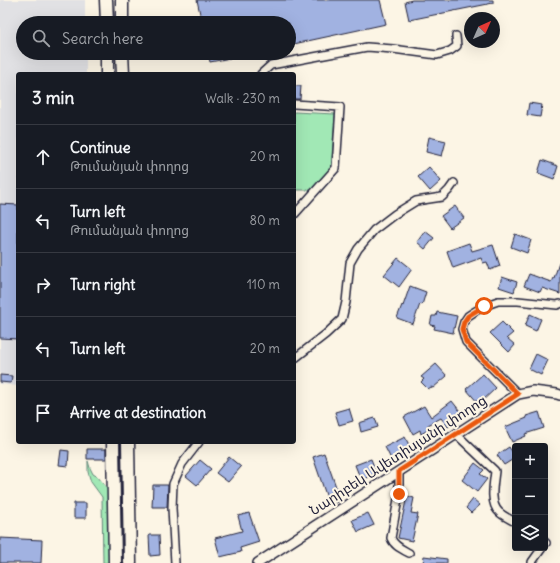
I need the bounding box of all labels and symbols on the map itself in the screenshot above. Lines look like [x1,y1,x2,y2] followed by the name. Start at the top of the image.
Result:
[464,12,500,48] north arrow
[475,297,493,315] route start
[306,391,490,519] street label: Նարիբեկ Ավետիսյանի փողոց
[390,485,408,503] route end

